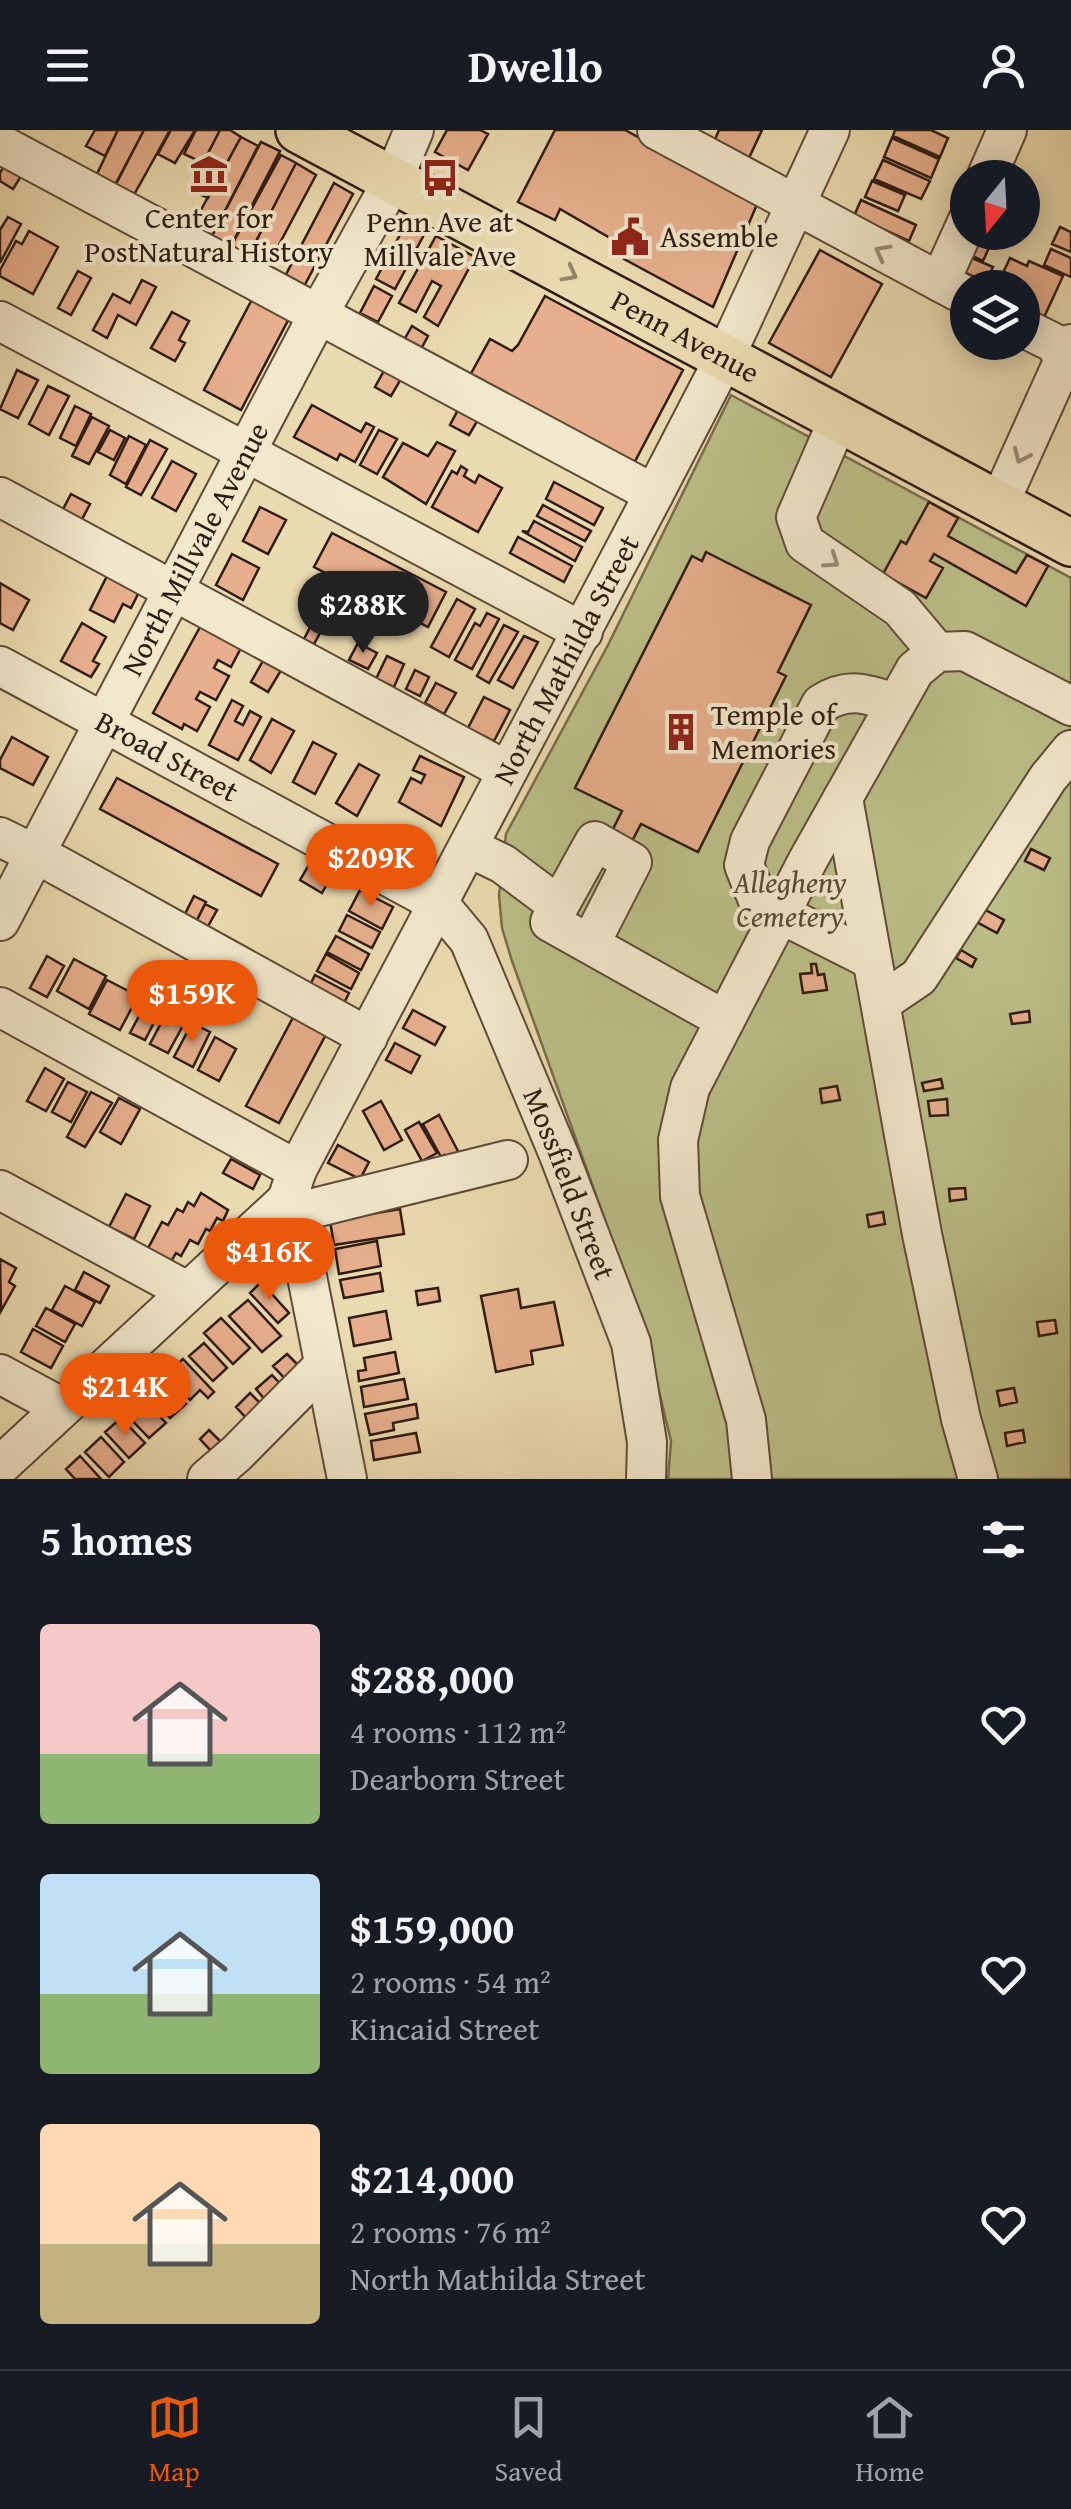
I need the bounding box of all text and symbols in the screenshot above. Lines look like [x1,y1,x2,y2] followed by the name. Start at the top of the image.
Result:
[468,33,603,98] text: Dwello
[40,38,95,93] icon: menu
[976,38,1031,93] icon: person
[188,153,230,195] museum icon: Center for PostNatural History
[419,157,461,199] bus stop icon: Penn Ave at Millvale Ave
[950,160,1040,250] north arrow
[950,160,1040,360] map controls
[84,195,334,273] place label: Center for PostNatural History
[364,199,516,277] place label: Penn Ave at Millvale Ave
[660,214,779,258] place label: Assemble
[609,216,651,258] public building icon: Assemble
[875,245,893,264] one-way arrow
[560,262,578,282] one-way arrow
[950,270,1040,360] button: layers
[604,278,768,394] street label: Penn Avenue
[109,414,279,683] street label: North Millvale Avenue
[1013,446,1033,464] one-way arrow
[481,526,650,792] street label: North Mathilda Street
[821,549,839,568] one-way arrow
[293,571,433,656] pin: $288K
[320,580,406,627] text: $288K
[711,692,839,770] place label: Temple of Memories
[88,699,247,813] street label: Broad Street
[660,711,702,753] building icon: Temple of Memories
[301,824,441,909] pin: $209K
[328,833,414,880] text: $209K
[732,860,847,938] park label: Allegheny Cemetery
[122,960,262,1045] pin: $159K
[149,969,235,1016] text: $159K
[512,1081,628,1286] street label: Mossfield Street
[199,1218,339,1303] pin: $416K
[226,1227,312,1274] text: $416K
[55,1353,195,1438] pin: $214K
[82,1362,168,1409] text: $214K
[40,1509,193,1570] text: 5 homes
[976,1512,1031,1567] icon: filters
[350,1647,514,1708] text: $288,000
[120,1664,240,1784] icon: home
[976,1697,1031,1752] icon: heart
[350,1708,566,1755] text: 4 rooms · 112 m²
[350,1755,565,1802] text: Dearborn Street
[350,1897,514,1958] text: $159,000
[120,1914,240,2034] icon: home
[976,1947,1031,2002] icon: heart
[350,1958,551,2005] text: 2 rooms · 54 m²
[350,2005,539,2052] text: Kincaid Street
[350,2147,514,2208] text: $214,000
[120,2164,240,2284] icon: home
[976,2197,1031,2252] icon: heart
[350,2208,551,2255] text: 2 rooms · 76 m²
[350,2255,646,2302] text: North Mathilda Street
[147,2390,202,2491] tab: Map
[495,2390,562,2491] tab: Saved
[856,2390,924,2491] tab: Home

